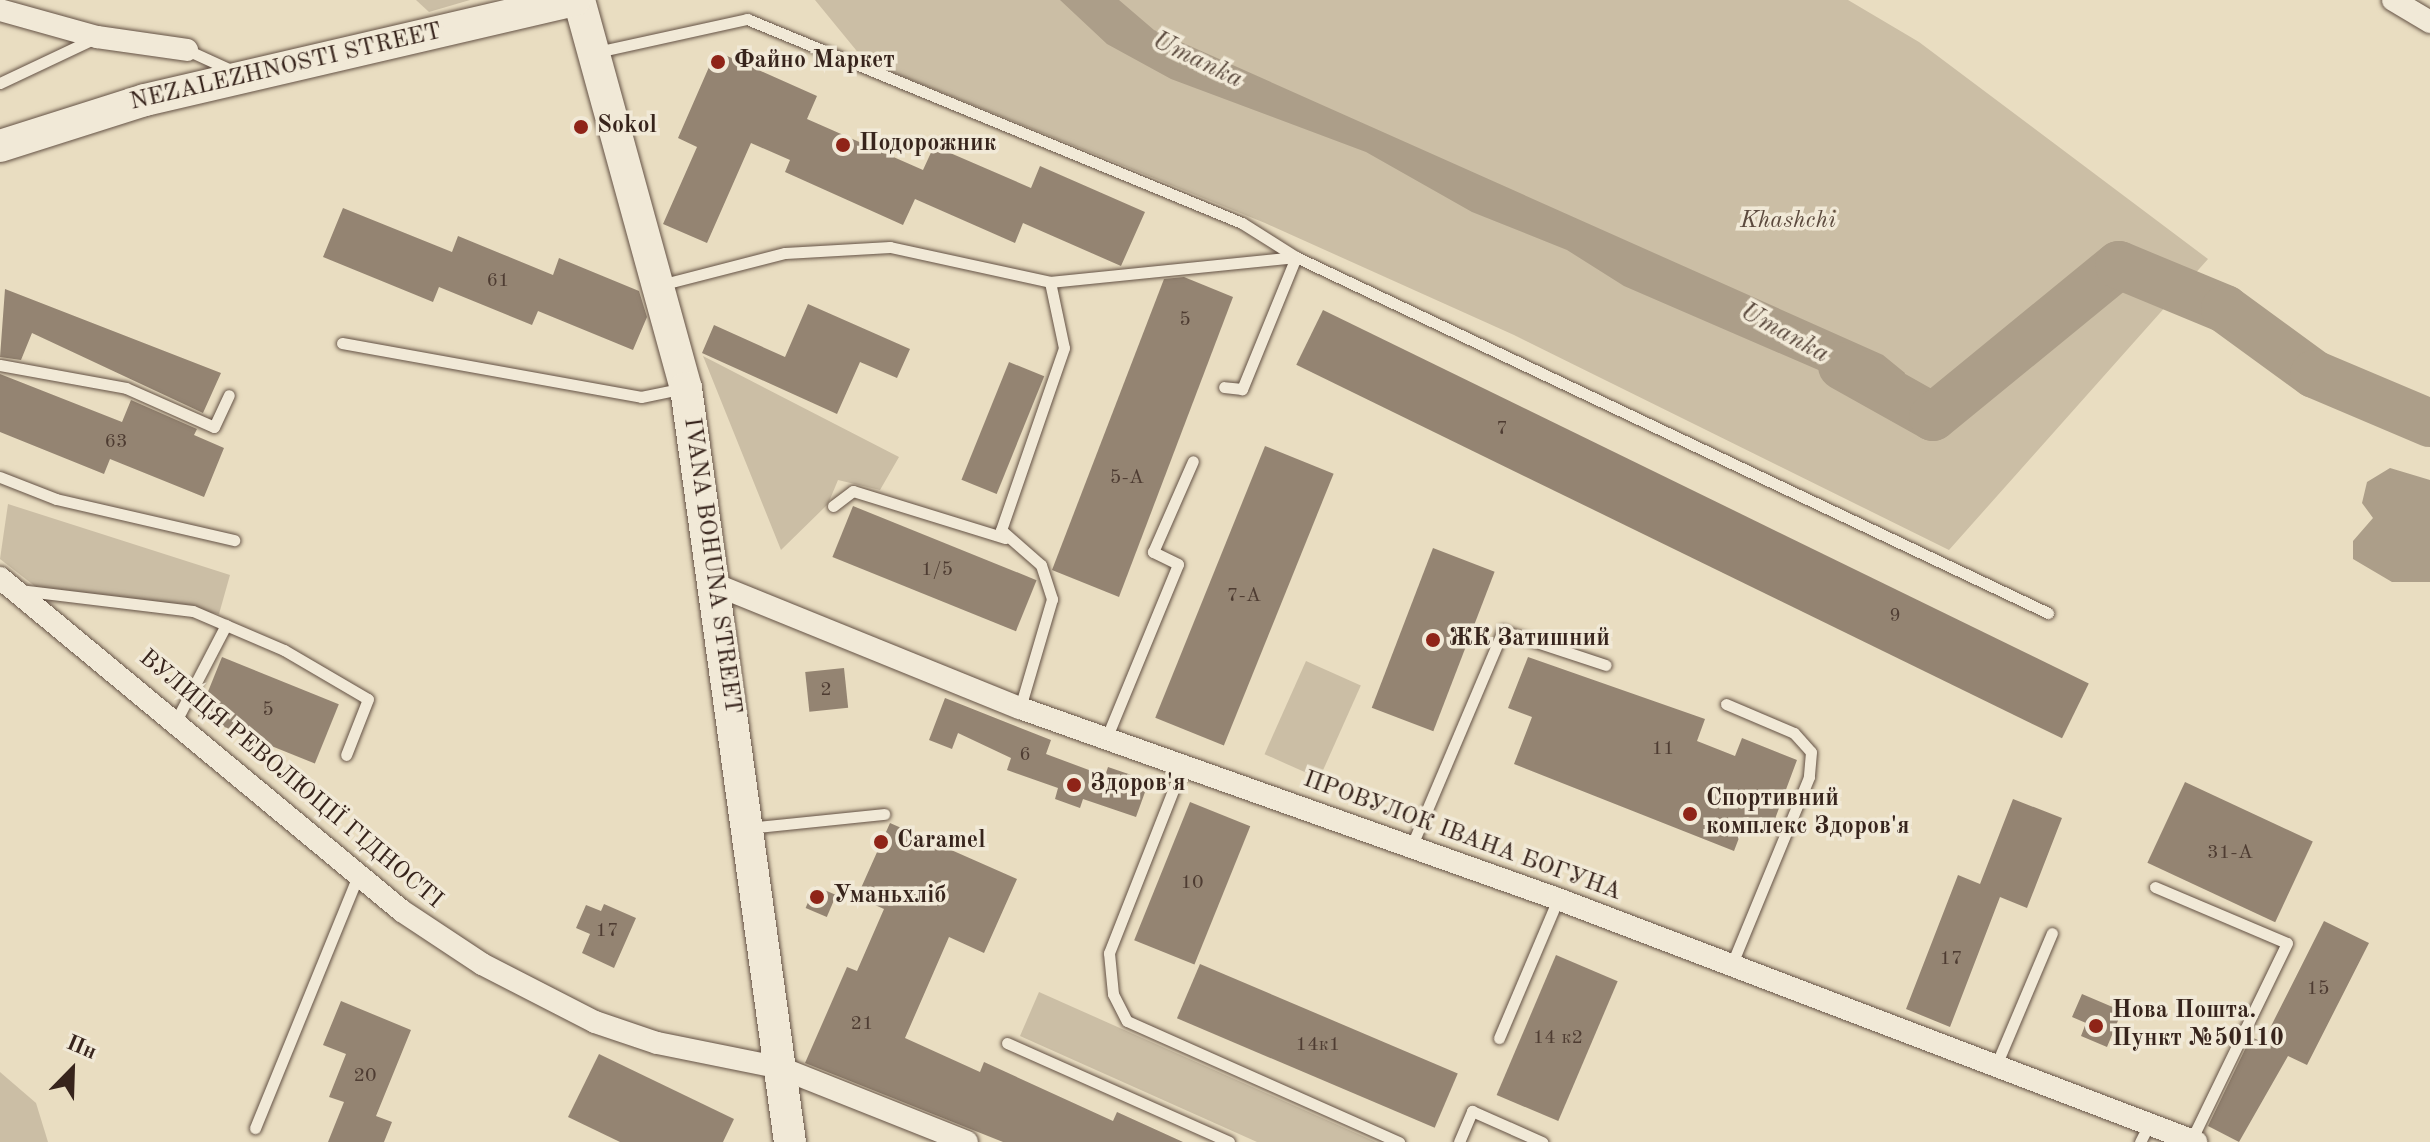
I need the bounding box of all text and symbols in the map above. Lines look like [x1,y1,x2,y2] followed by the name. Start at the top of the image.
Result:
[127,18,445,118] street label: NEZALEZHNOSTI STREET
[1147,26,1247,96] water label: Umanka
[734,48,895,76] place label: Файно Маркет
[709,53,727,71] marker: Файно Маркет
[597,113,657,141] place label: Sokol
[572,118,590,136] marker: Sokol
[859,131,996,159] place label: Подорожник
[834,136,852,154] marker: Подорожник
[1740,208,1836,236] park label: Khashchi
[486,269,510,293] house number: 61
[1734,297,1834,371] water label: Umanka
[1179,308,1191,332] house number: 5
[676,416,746,716] street label: IVANA BOHUNA STREET
[1496,417,1508,441] house number: 7
[104,430,128,454] house number: 63
[1110,466,1144,490] house number: 5-А
[921,558,953,582] house number: 1/5
[1227,584,1261,608] house number: 7-А
[1889,604,1901,628] house number: 9
[1449,626,1610,654] place label: ЖК Затишний
[1424,631,1442,649] marker: ЖК Затишний
[132,644,448,916] street label: ВУЛИЦЯ РЕВОЛЮЦІЇ ГІДНОСТІ
[820,678,832,702] house number: 2
[262,698,274,722] house number: 5
[1651,737,1675,761] house number: 11
[1019,743,1031,767] house number: 6
[1299,766,1625,908] street label: ПРОВУЛОК ІВАНА БОГУНА
[1090,771,1186,799] place label: Здоров'я
[1065,776,1083,794] marker: Здоров'я
[1706,786,1910,842] place label: Спортивний комплекс Здоров'я
[1681,805,1699,823] marker: Спортивний комплекс Здоров'я
[897,828,986,856] place label: Caramel
[872,833,890,851] marker: Caramel
[2207,841,2253,865] house number: 31-А
[1180,871,1204,895] house number: 10
[833,883,947,911] place label: Уманьхліб
[808,888,826,906] marker: Уманьхліб
[595,919,619,943] house number: 17
[1939,947,1963,971] house number: 17
[2306,977,2330,1001] house number: 15
[2112,998,2284,1054] place label: Нова Пошта. Пункт №50110
[850,1012,874,1036] house number: 21
[2087,1017,2105,1035] marker: Нова Пошта. Пункт №50110
[1533,1026,1583,1050] house number: 14 к2
[32,1030,112,1110] north arrow
[63,1032,100,1064] text: Пн
[1296,1033,1340,1057] house number: 14к1
[353,1064,377,1088] house number: 20

